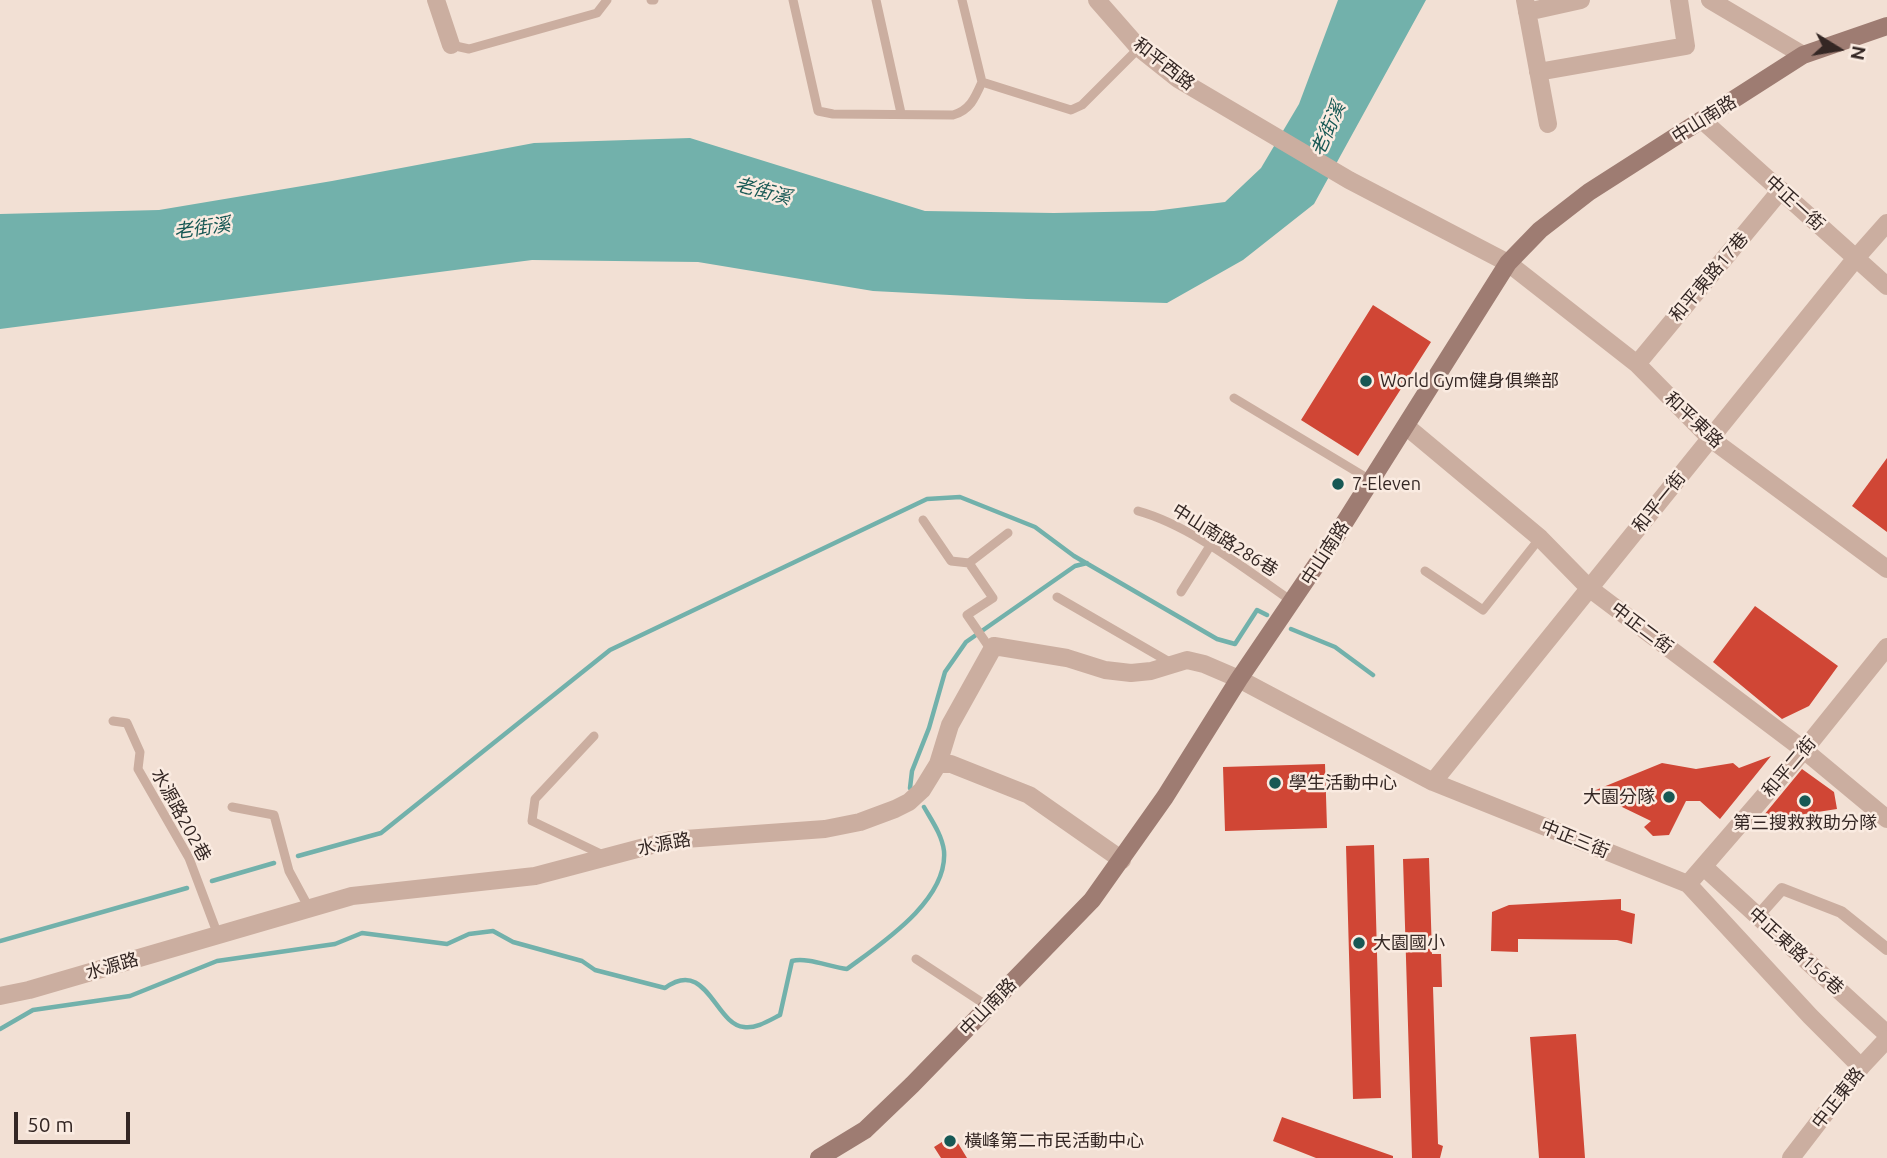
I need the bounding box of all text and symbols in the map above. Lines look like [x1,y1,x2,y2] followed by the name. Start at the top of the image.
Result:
[1803,14,1873,84] north arrow
[1129,33,1199,95] street label: 和平西路
[1846,44,1871,62] text: N
[1668,91,1740,147] street label: 中山南路
[1306,98,1350,160] water label: 老街溪
[1761,171,1829,235] street label: 中正一街
[733,173,793,209] water label: 老街溪
[172,213,232,243] water label: 老街溪
[1665,228,1753,326] street label: 和平東路17巷
[1380,370,1559,392] place label: World Gym健身俱樂部
[1358,373,1374,389] marker: World Gym健身俱樂部
[1660,388,1728,452] street label: 和平東路
[1628,467,1690,537] street label: 和平一街
[1352,473,1421,495] place label: 7-Eleven
[1330,476,1346,492] marker: 7-Eleven
[1168,499,1282,581] street label: 中山南路286巷
[1296,517,1354,589] street label: 中山南路
[1607,598,1677,658] street label: 中正二街
[1758,732,1820,802] street label: 和平二街
[147,765,215,865] street label: 水源路202巷
[1289,772,1397,794] place label: 學生活動中心
[1267,775,1283,791] marker: 學生活動中心
[1583,786,1655,808] place label: 大園分隊
[1661,789,1677,805] marker: 大園分隊
[1797,793,1813,809] marker: 第三搜救救助分隊
[1733,812,1877,834] place label: 第三搜救救助分隊
[1538,816,1612,862] street label: 中正三街
[635,828,693,860] street label: 水源路
[1744,903,1848,999] street label: 中正東路156巷
[1373,932,1445,954] place label: 大園國小
[1351,935,1367,951] marker: 大園國小
[83,948,141,984] street label: 水源路
[955,974,1021,1040] street label: 中山南路
[1807,1063,1869,1133] street label: 中正東路
[18,1098,133,1142] scale bar
[27,1112,74,1136] text: 50 m
[964,1130,1144,1152] place label: 橫峰第二市民活動中心
[942,1133,958,1149] marker: 橫峰第二市民活動中心

